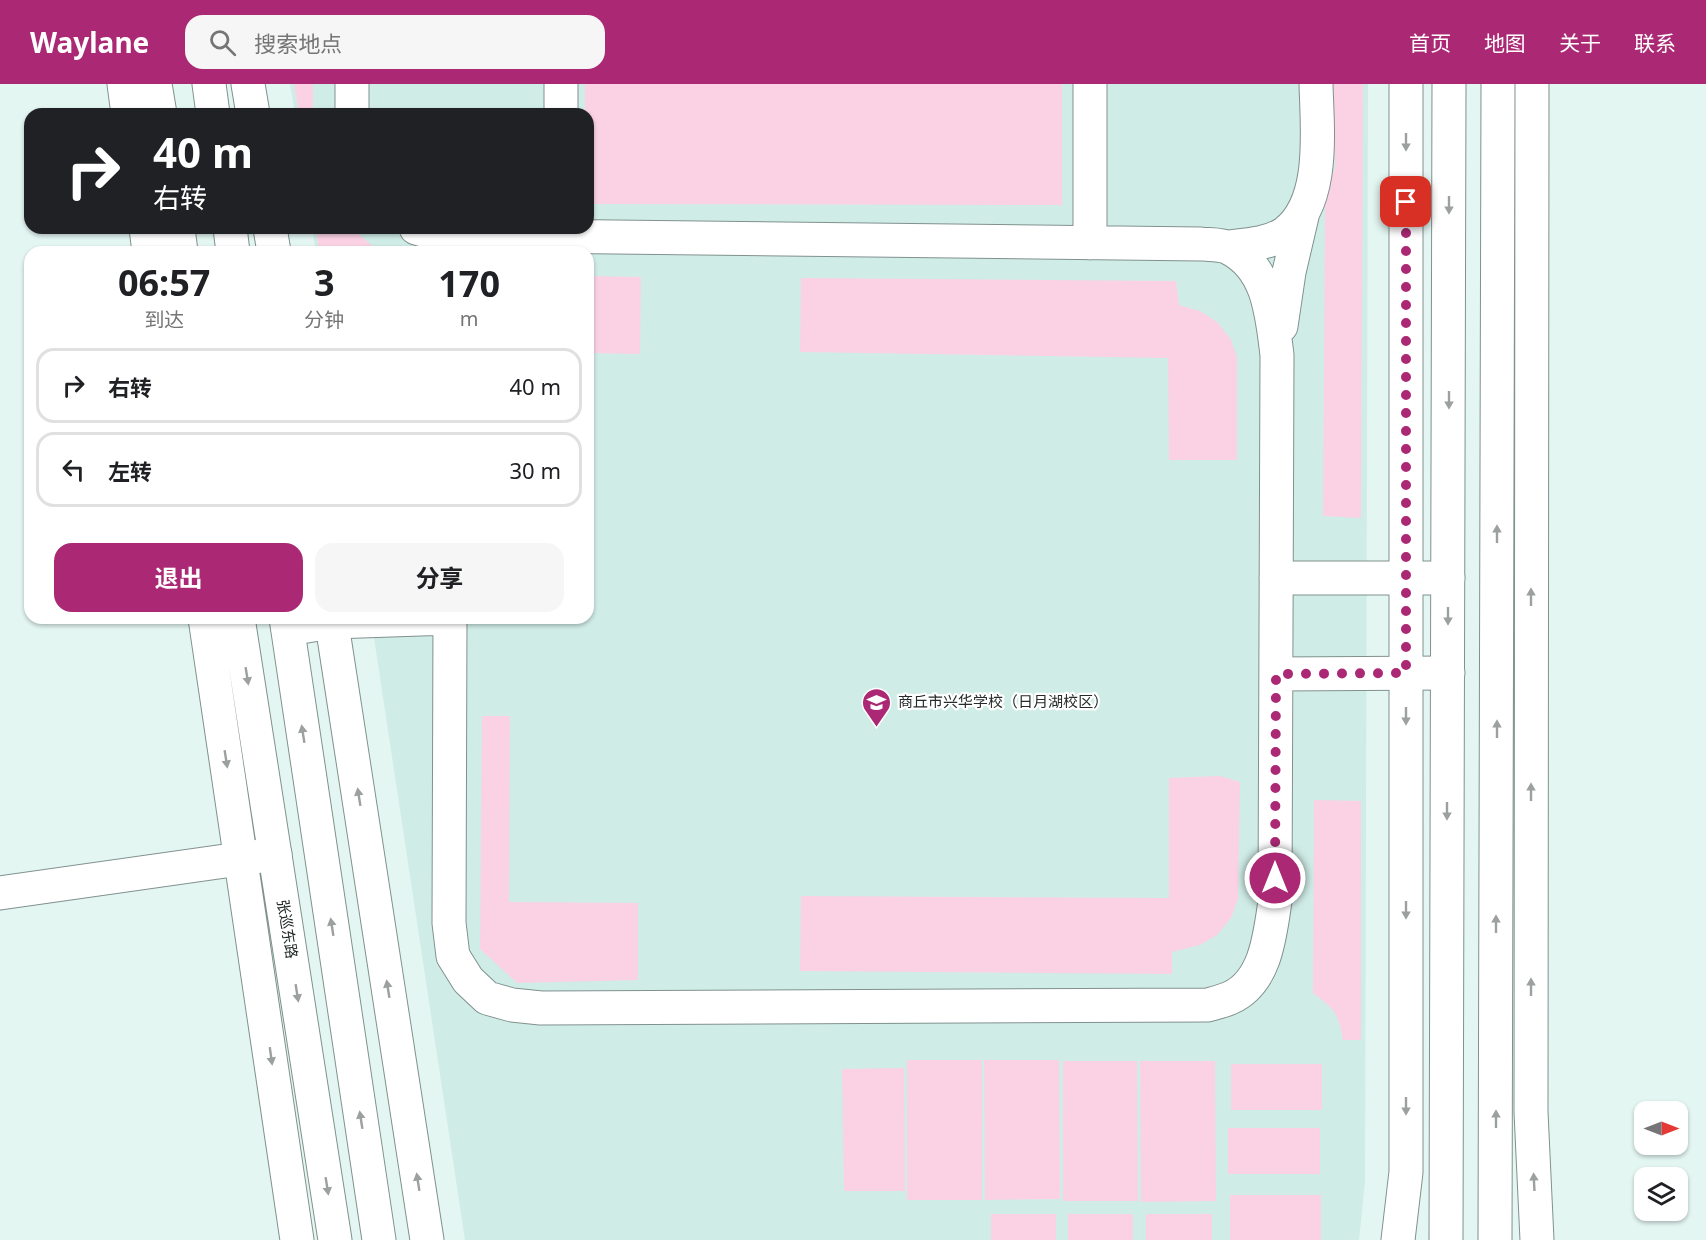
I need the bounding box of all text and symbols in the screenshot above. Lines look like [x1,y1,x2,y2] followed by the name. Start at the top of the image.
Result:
[185,15,605,69] search box
[30,23,149,61] text: Waylane
[206,26,239,59] icon: search
[254,28,342,58] text: 搜索地点
[1409,29,1451,57] text: 首页
[1484,29,1526,57] text: 地图
[1559,29,1601,57] text: 关于
[1634,29,1676,57] text: 联系
[153,123,253,180] text: 40 m
[54,132,132,210] icon: right
[1401,133,1411,152] one-way arrow
[1380,176,1431,227] pin
[153,179,207,216] text: 右转
[1389,185,1422,218] icon: arrive
[1444,196,1454,215] one-way arrow
[118,258,210,307] text: 06:57
[314,258,335,307] text: 3
[438,259,500,308] text: 170
[460,305,478,332] text: m
[144,306,184,333] text: 到达
[304,306,344,333] text: 分钟
[57,369,90,402] icon: right
[510,371,561,401] text: 40 m
[108,372,152,402] text: 右转
[1444,391,1454,410] one-way arrow
[57,453,90,486] icon: left
[510,455,561,485] text: 30 m
[108,456,152,486] text: 左转
[1492,524,1502,543] one-way arrow
[54,543,303,612] button: 退出
[315,543,564,612] button: 分享
[1526,587,1536,606] one-way arrow
[1443,607,1453,626] one-way arrow
[243,666,252,685] one-way arrow
[861,686,893,728] school or university icon: 商丘市兴华学校（日月湖校区）
[898,691,1108,711] place label: 商丘市兴华学校（日月湖校区）
[1401,706,1411,725] one-way arrow
[1492,719,1502,738] one-way arrow
[299,725,308,744] one-way arrow
[222,749,231,768] one-way arrow
[1526,782,1536,801] one-way arrow
[354,787,363,806] one-way arrow
[1442,802,1452,821] one-way arrow
[1243,846,1307,910] position arrow
[273,898,303,960] street label: 张巡东路
[1401,901,1411,920] one-way arrow
[1491,914,1501,933] one-way arrow
[328,917,337,936] one-way arrow
[1526,977,1536,996] one-way arrow
[384,980,393,999] one-way arrow
[292,984,301,1003] one-way arrow
[266,1046,275,1065] one-way arrow
[1401,1096,1411,1115] one-way arrow
[1634,1101,1688,1155] north arrow
[1634,1101,1688,1221] map controls
[1491,1109,1501,1128] one-way arrow
[357,1110,366,1129] one-way arrow
[1634,1167,1688,1221] button: layers
[1530,1172,1539,1191] one-way arrow
[413,1173,422,1192] one-way arrow
[322,1176,331,1195] one-way arrow

